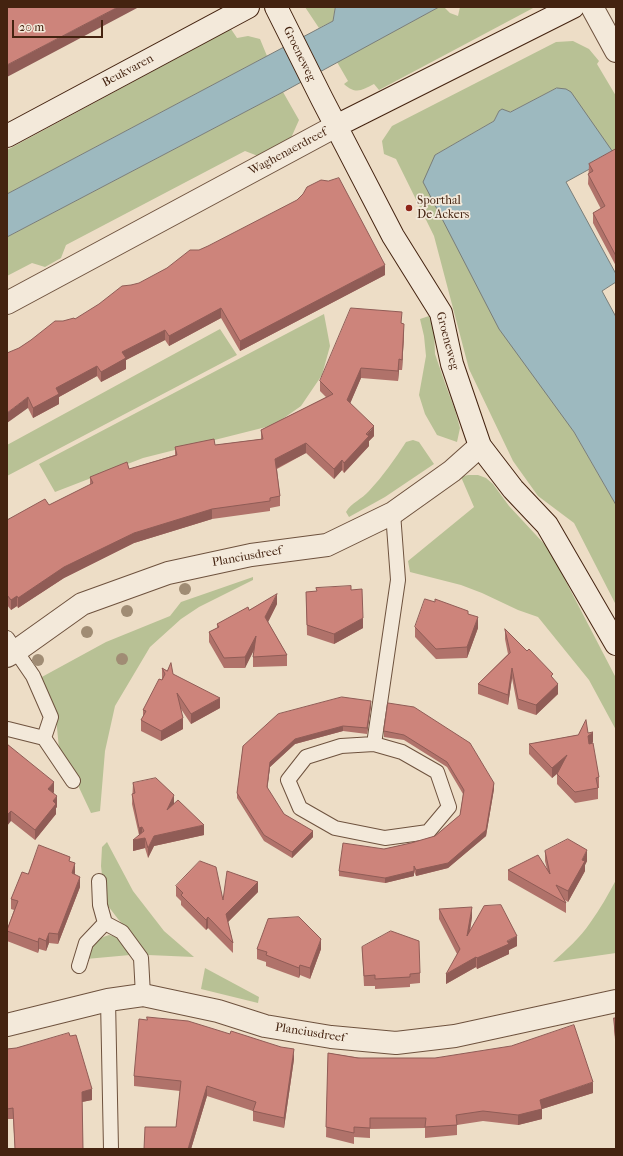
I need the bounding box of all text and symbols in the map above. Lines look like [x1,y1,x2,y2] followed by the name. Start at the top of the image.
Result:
[14,12,105,38] scale bar
[19,20,44,34] text: 20 m
[280,24,318,84] street label: Groeneweg
[100,51,156,91] street label: Beukvaren
[247,125,329,179] street label: Waghenaerdreef
[417,194,469,222] place label: Sporthal De Ackers
[404,203,414,213] marker: Sporthal De Ackers
[432,310,462,372] street label: Groeneweg
[211,544,283,570] street label: Planciusdreef
[274,1020,346,1046] street label: Planciusdreef

